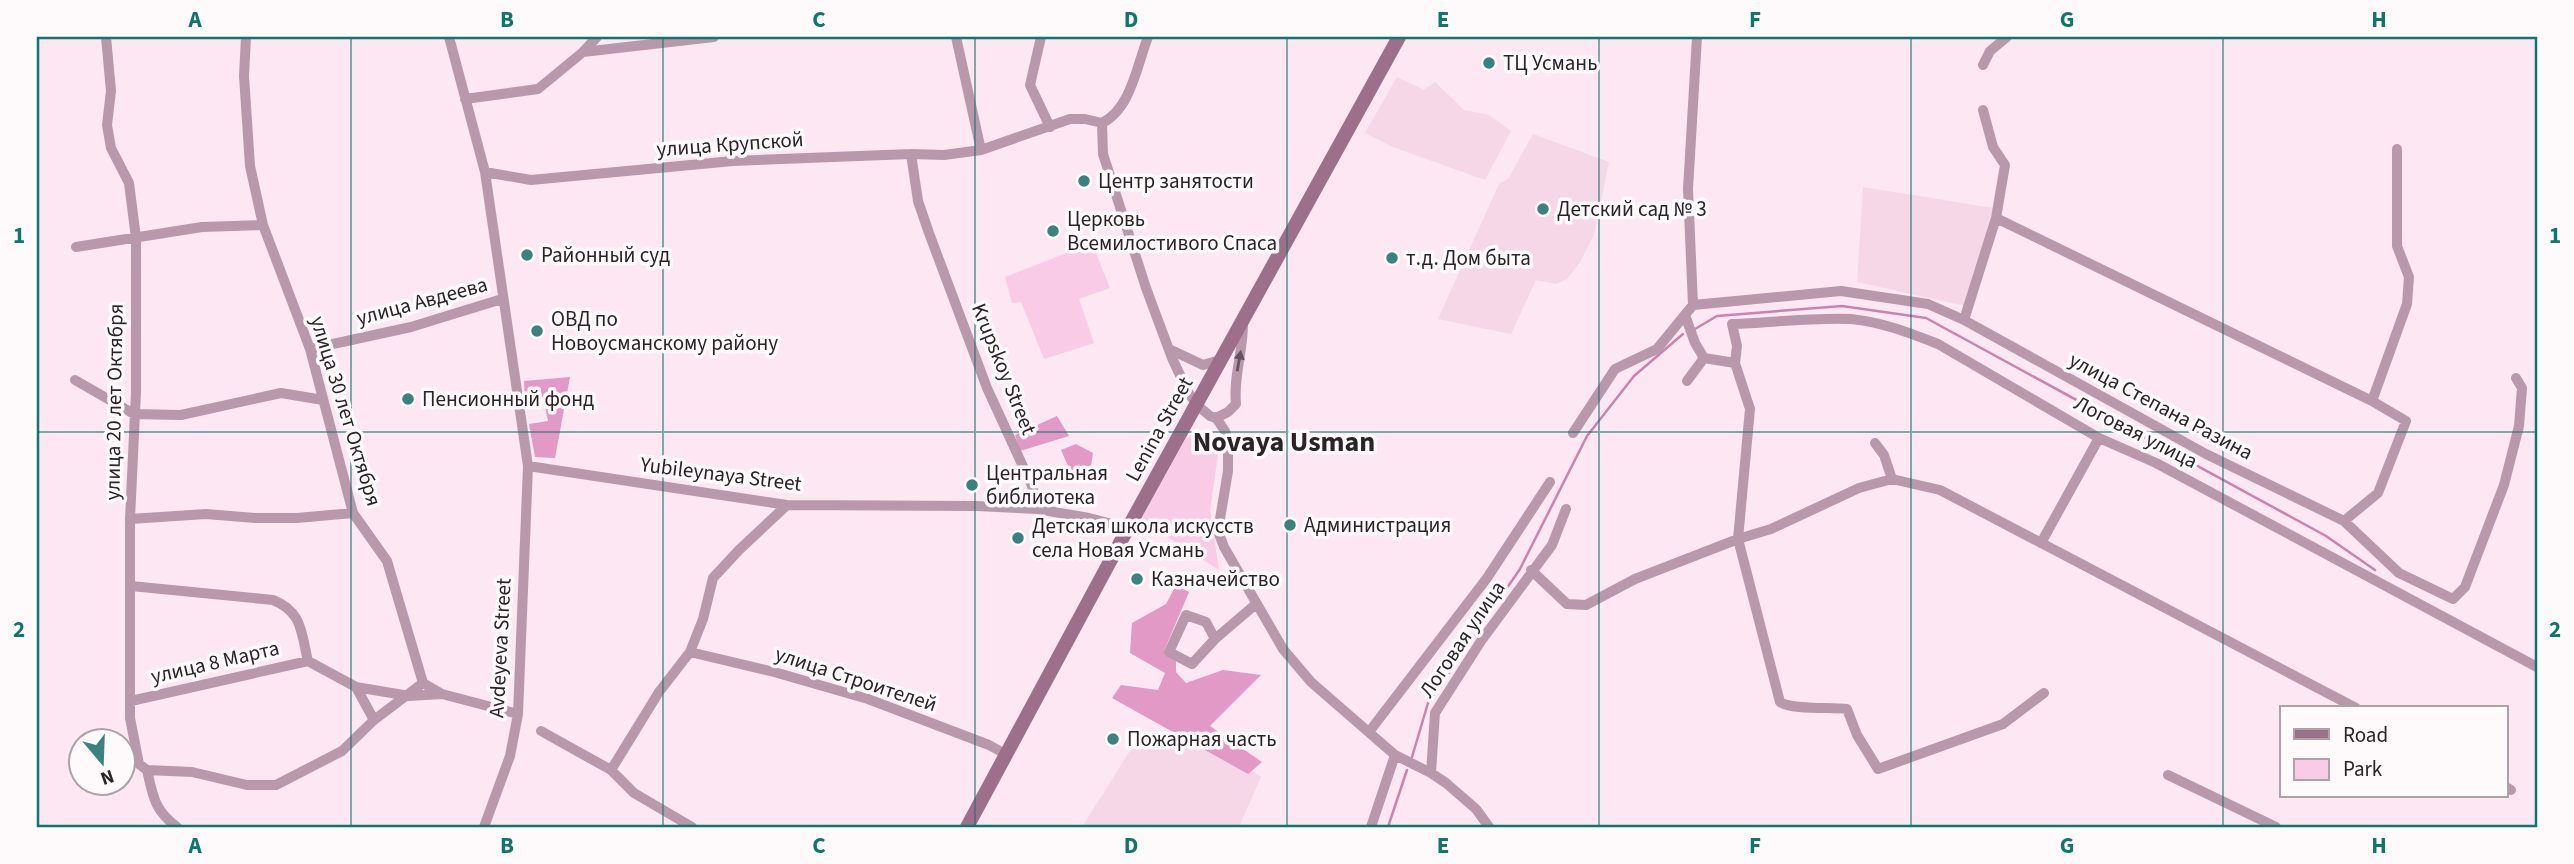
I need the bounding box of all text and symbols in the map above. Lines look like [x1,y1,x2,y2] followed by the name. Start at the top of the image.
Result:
[187,3,202,36] text: A
[500,3,514,36] text: B
[812,3,826,36] text: C
[1124,3,1138,36] text: D
[1437,3,1449,36] text: E
[1749,3,1761,36] text: F
[2060,3,2074,36] text: G
[2371,3,2387,36] text: H
[1503,48,1597,78] place label: ТЦ Усмань
[1481,55,1497,71] marker: ТЦ Усмань
[656,124,804,164] street label: улица Крупской
[1098,166,1254,196] place label: Центр занятости
[1076,173,1092,189] marker: Центр занятости
[1557,194,1707,224] place label: Детский сад № 3
[1535,201,1551,217] marker: Детский сад № 3
[1067,204,1277,258] place label: Церковь Всемилостивого Спаса
[13,219,25,252] text: 1
[2549,219,2561,252] text: 1
[1045,223,1061,239] marker: Церковь Всемилостивого Спаса
[541,240,670,270] place label: Районный суд
[1406,243,1531,273] place label: т.д. Дом быта
[519,247,535,263] marker: Районный суд
[1384,250,1400,266] marker: т.д. Дом быта
[353,269,491,333] street label: улица Авдеева
[964,299,1044,439] street label: Krupskoy Street
[97,303,131,501] street label: улица 20 лет Октября
[551,304,778,358] place label: ОВД по Новоусманскому району
[303,312,389,510] street label: улица 30 лет Октября
[529,323,545,339] marker: ОВД по Новоусманскому району
[2064,345,2258,467] street label: улица Степана Разина
[1234,350,1245,372] one-way arrow
[1118,371,1200,487] street label: Lenina Street
[422,384,594,414] place label: Пенсионный фонд
[2069,388,2203,476] street label: Логовая улица
[400,391,416,407] marker: Пенсионный фонд
[1193,422,1375,462] district label: Novaya Usman
[638,449,803,499] street label: Yubileynaya Street
[986,458,1108,512] place label: Центральная библиотека
[964,477,980,493] marker: Центральная библиотека
[1304,510,1451,540] place label: Администрация
[1032,511,1254,565] place label: Детская школа искусств села Новая Усмань
[1282,517,1298,533] marker: Администрация
[1010,530,1026,546] marker: Детская школа искусств села Новая Усмань
[1151,564,1280,594] place label: Казначейство
[1129,571,1145,587] marker: Казначейство
[1412,575,1512,703] street label: Логовая улица
[481,577,519,719] street label: Avdeyeva Street
[13,613,25,646] text: 2
[2549,613,2561,646] text: 2
[148,633,282,691] street label: улица 8 Марта
[771,639,941,719] street label: улица Строителей
[2280,706,2508,798] legend
[2343,720,2388,750] text: Road
[1127,724,1276,754] place label: Пожарная часть
[66,728,136,798] north arrow
[1105,731,1121,747] marker: Пожарная часть
[2343,754,2383,784] text: Park
[97,762,117,791] text: N
[187,829,202,862] text: A
[500,829,514,862] text: B
[812,829,826,862] text: C
[1124,829,1138,862] text: D
[1437,829,1449,862] text: E
[1749,829,1761,862] text: F
[2060,829,2074,862] text: G
[2371,829,2387,862] text: H

